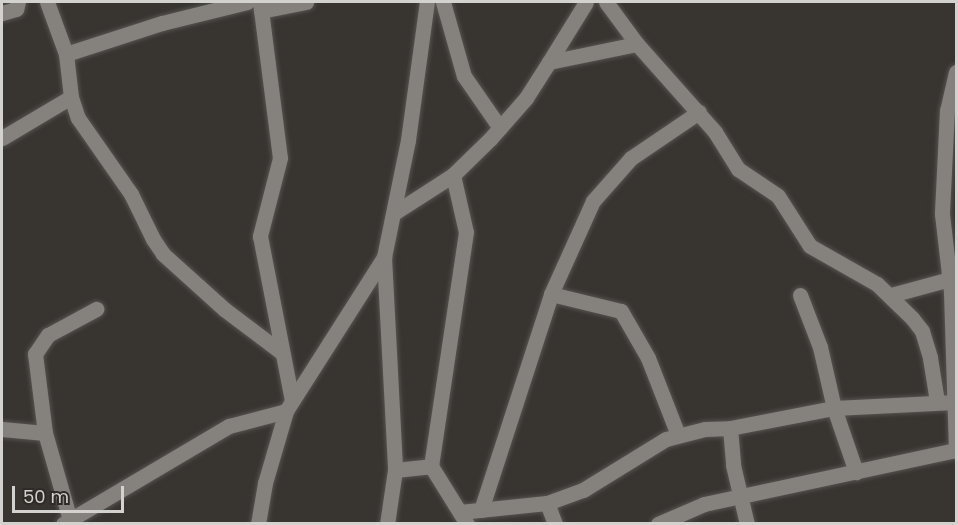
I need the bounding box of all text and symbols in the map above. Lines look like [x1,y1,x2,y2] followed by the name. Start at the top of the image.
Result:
[15,474,128,512] scale bar
[23,484,69,509] text: 50 m

